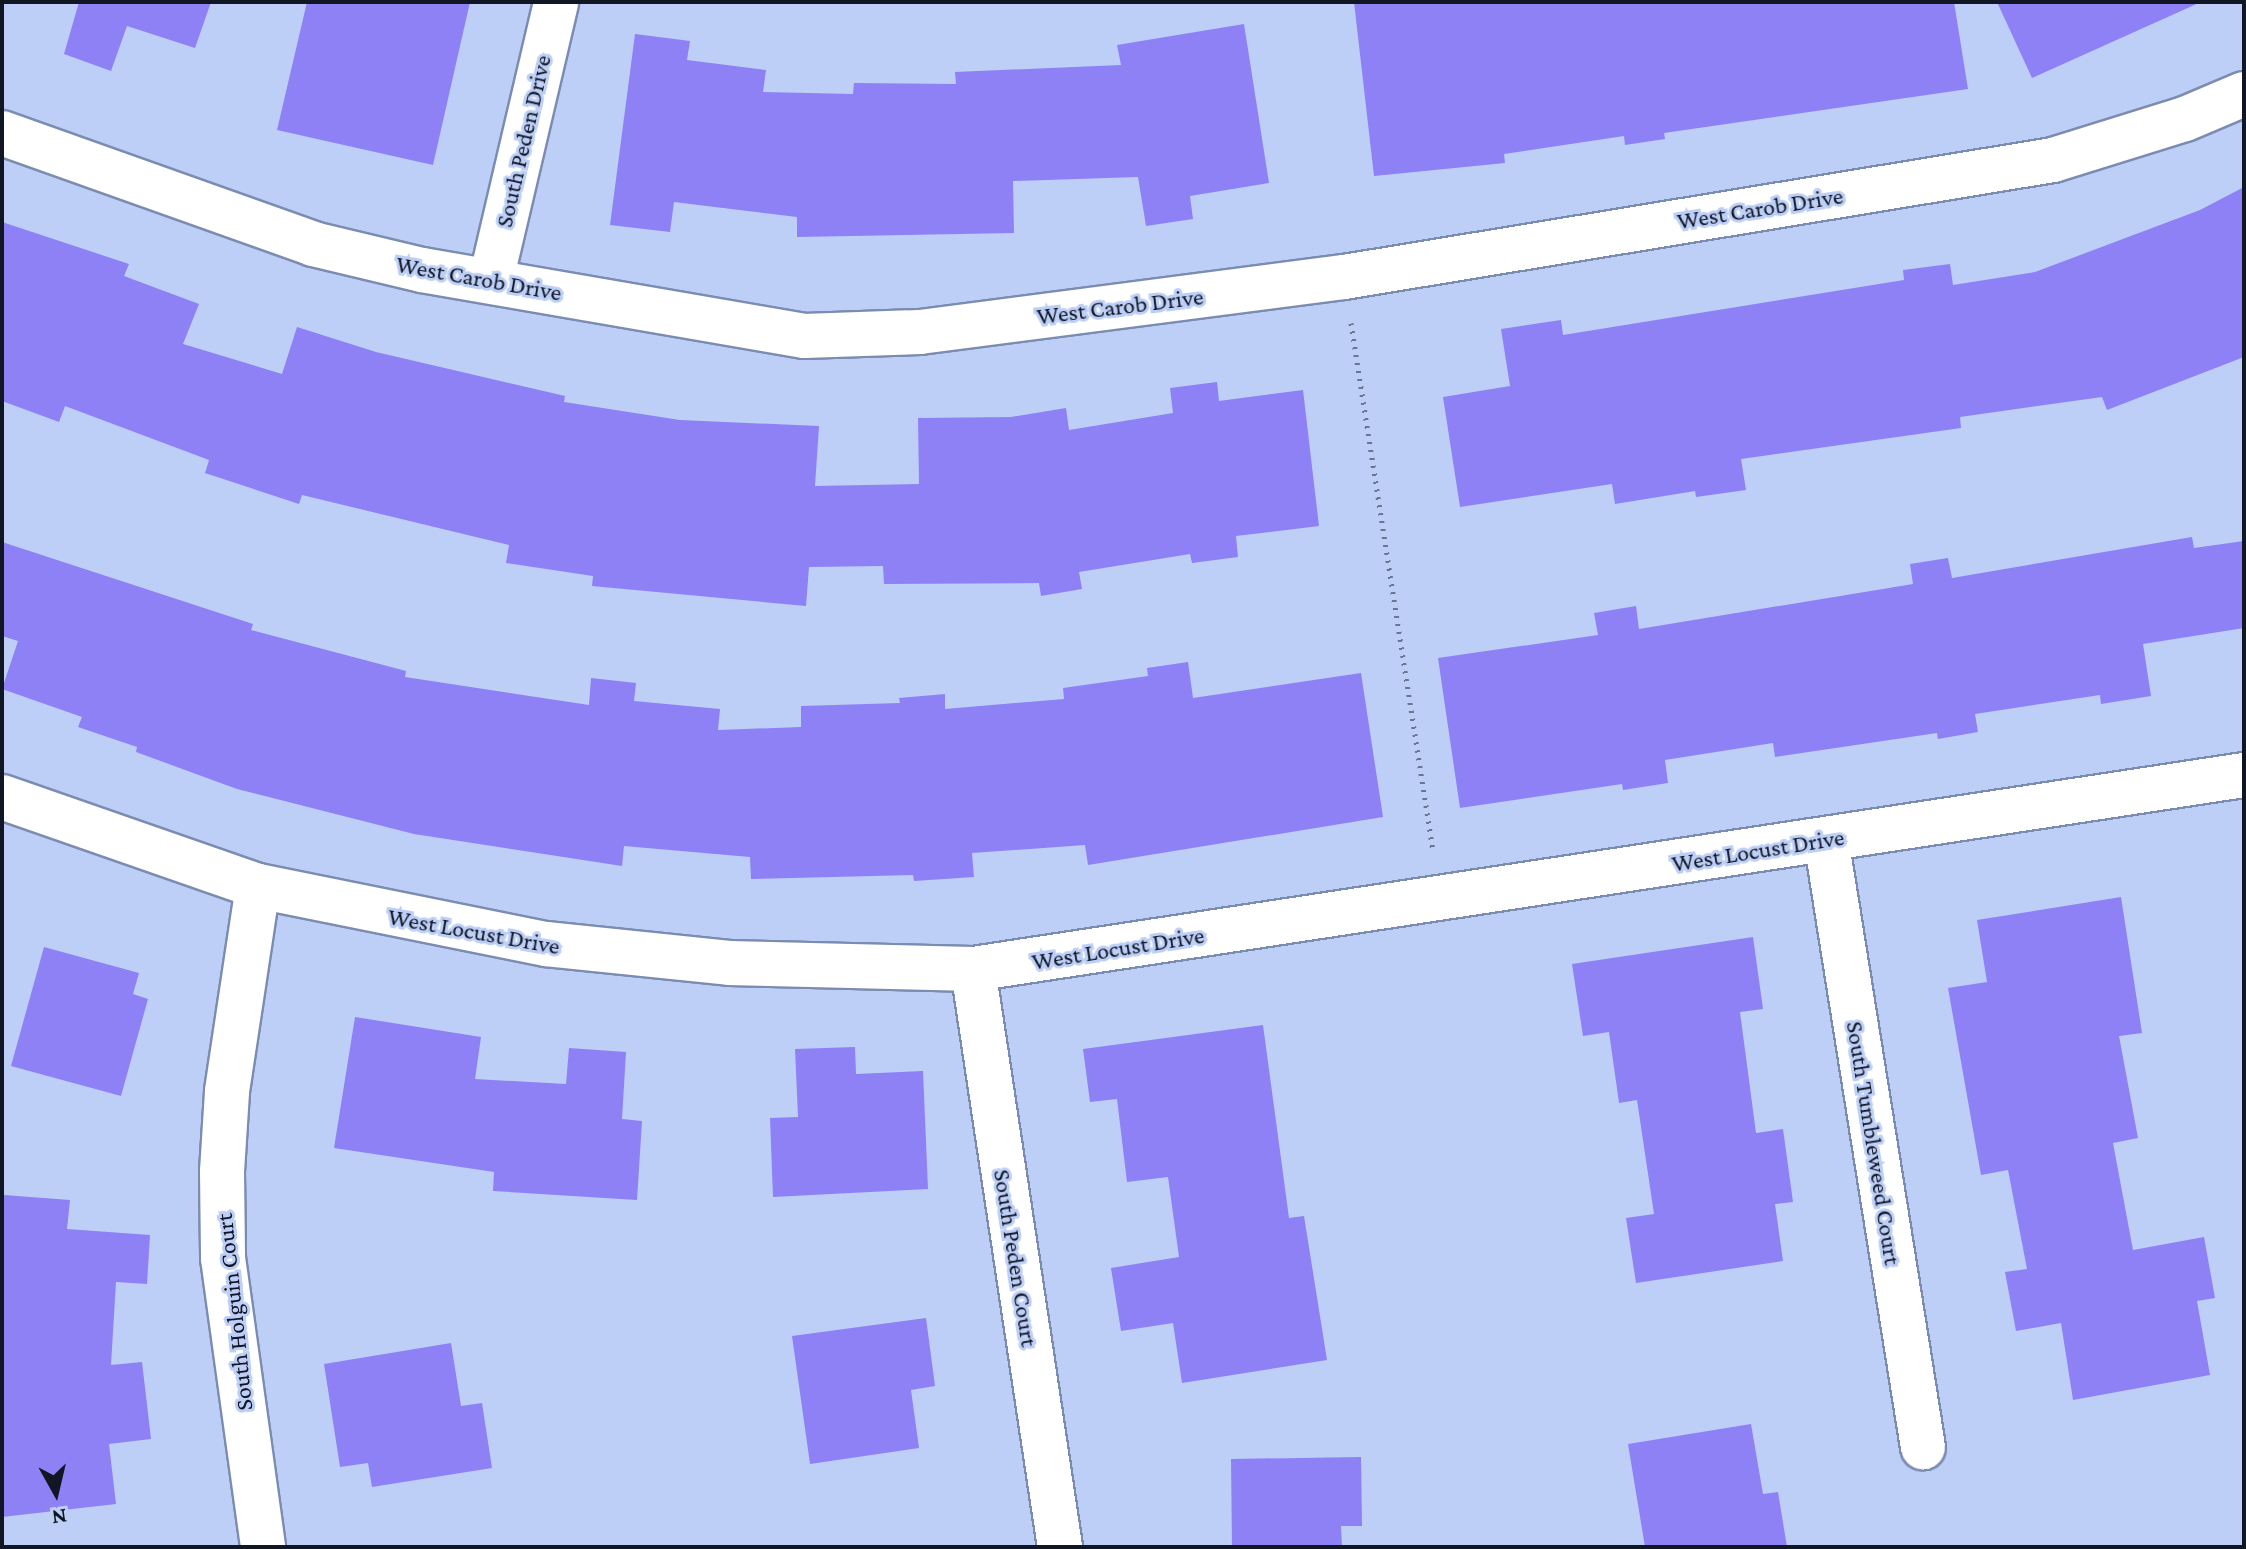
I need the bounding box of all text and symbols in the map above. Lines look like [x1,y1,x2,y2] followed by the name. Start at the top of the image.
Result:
[489,52,557,230] street label: South Peden Drive
[1675,181,1845,235] street label: West Carob Drive
[394,249,564,307] street label: West Carob Drive
[1035,281,1205,331] street label: West Carob Drive
[1670,822,1846,878] street label: West Locust Drive
[386,902,562,960] street label: West Locust Drive
[1030,920,1206,976] street label: West Locust Drive
[1841,1019,1907,1267] street label: South Tumbleweed Court
[988,1167,1044,1349] street label: South Peden Court
[209,1212,259,1412] street label: South Holguin Court
[16,1453,96,1533] north arrow
[50,1504,69,1531] text: N

